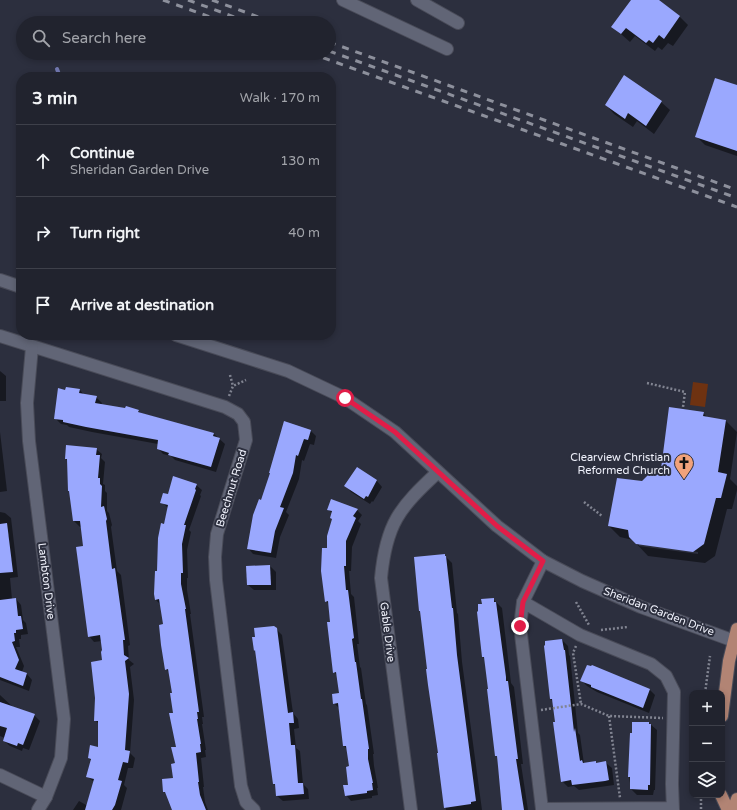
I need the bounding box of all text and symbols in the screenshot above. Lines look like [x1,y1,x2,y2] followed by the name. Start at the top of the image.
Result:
[16,16,336,60] search box
[30,27,52,49] icon: search
[62,29,146,47] text: Search here
[32,88,77,109] text: 3 min
[240,90,320,106] text: Walk · 170 m
[70,144,134,162] text: Continue
[32,150,54,172] icon: ahead
[280,153,320,169] text: 130 m
[70,162,209,178] text: Sheridan Garden Drive
[32,222,54,244] icon: right
[70,224,140,242] text: Turn right
[288,225,320,241] text: 40 m
[32,294,54,316] icon: arrive
[70,296,214,314] text: Arrive at destination
[336,389,354,407] route start
[213,448,249,529] street label: Beechnut Road
[570,451,670,477] place label: Clearview Christian Reformed Church
[673,452,695,480] church icon: Clearview Christian Reformed Church
[35,542,58,620] street label: Lambton Drive
[602,584,716,639] street label: Sheridan Garden Drive
[377,601,398,663] street label: Gable Drive
[511,617,529,635] route end
[689,690,725,798] map controls
[689,690,725,726] button: +
[689,726,725,762] button: −
[689,762,725,798] button: layers

